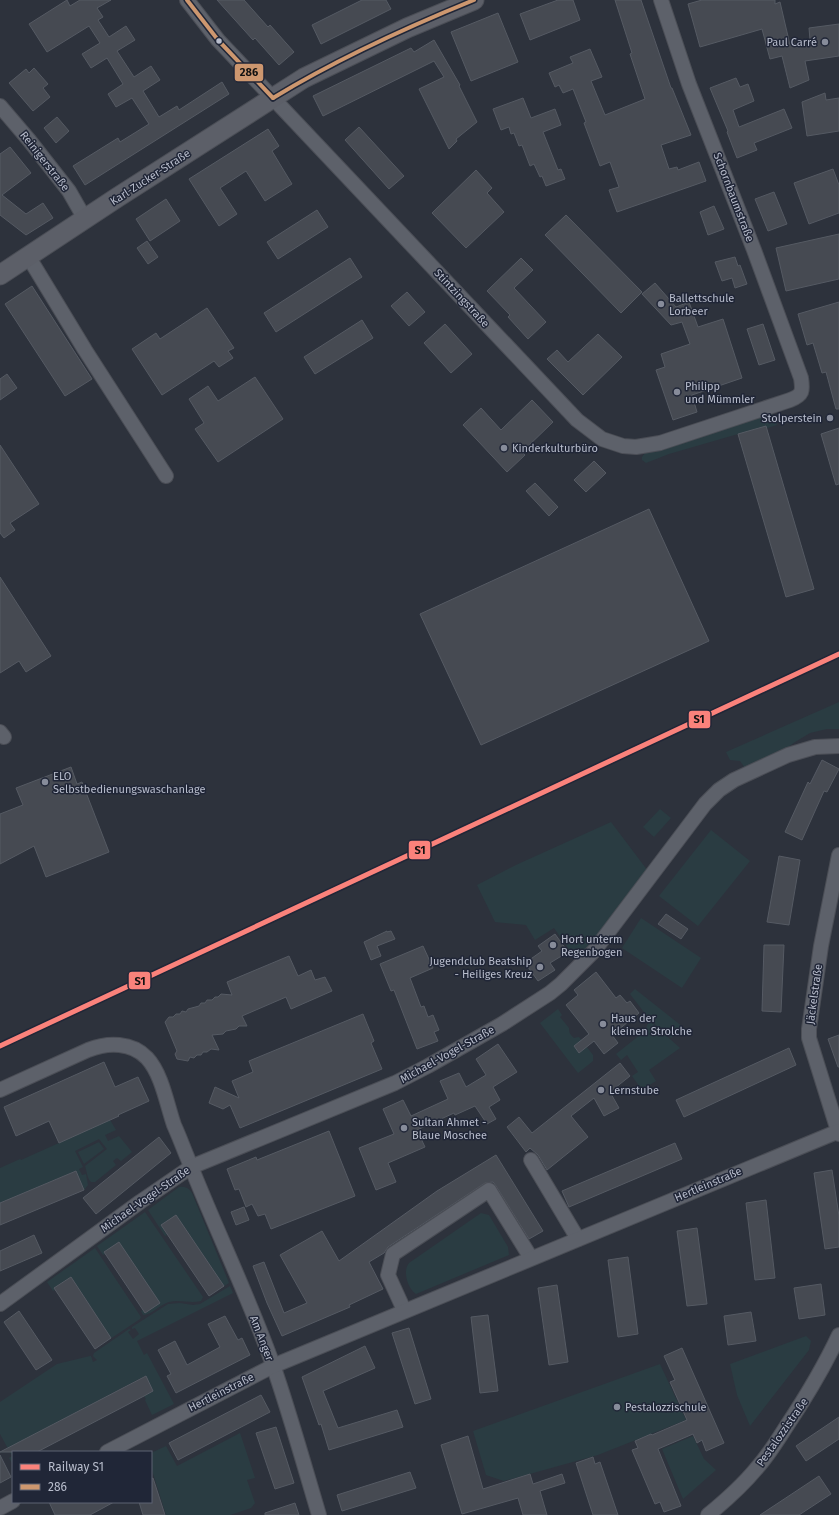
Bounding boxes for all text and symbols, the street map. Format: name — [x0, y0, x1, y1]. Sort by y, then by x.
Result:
unlabelled marker — [214, 36, 224, 46]
place label: Paul Carré — [766, 36, 817, 49]
marker: Paul Carré — [820, 37, 830, 47]
line badge: 286 — [234, 63, 264, 82]
text: 286 — [240, 66, 258, 79]
street label: Reinigerstraße — [17, 129, 72, 194]
street label: Karl-Zucker-Straße — [108, 147, 193, 208]
street label: Schornbaumstraße — [711, 151, 757, 244]
street label: Stintzingstraße — [431, 266, 492, 330]
place label: Ballettschule Lorbeer — [669, 292, 734, 318]
marker: Ballettschule Lorbeer — [656, 299, 666, 309]
place label: Philipp und Mümmler — [685, 380, 755, 406]
marker: Philipp und Mümmler — [672, 387, 682, 397]
place label: Stolperstein — [761, 412, 822, 425]
marker: Stolperstein — [825, 413, 835, 423]
place label: Kinderkulturbüro — [512, 442, 598, 455]
marker: Kinderkulturbüro — [499, 443, 509, 453]
line badge: S1 — [688, 710, 711, 729]
text: S1 — [694, 713, 705, 726]
place label: ELO Selbstbedienungswaschanlage — [53, 770, 206, 796]
marker: ELO Selbstbedienungswaschanlage — [40, 777, 50, 787]
line badge: S1 — [408, 840, 431, 860]
text: S1 — [415, 844, 426, 857]
place label: Hort unterm Regenbogen — [561, 933, 622, 959]
marker: Hort unterm Regenbogen — [548, 940, 558, 950]
place label: Jugendclub Beatship - Heiliges Kreuz — [430, 955, 532, 981]
marker: Jugendclub Beatship - Heiliges Kreuz — [535, 962, 545, 972]
street label: Jäckelstraße — [804, 963, 825, 1025]
line badge: S1 — [128, 971, 151, 990]
text: S1 — [135, 975, 146, 988]
place label: Haus der kleinen Strolche — [611, 1012, 692, 1038]
marker: Haus der kleinen Strolche — [598, 1019, 608, 1029]
street label: Michael-Vogel-Straße — [398, 1023, 497, 1086]
place label: Lernstube — [609, 1084, 659, 1097]
marker: Lernstube — [596, 1085, 606, 1095]
place label: Sultan Ahmet - Blaue Moschee — [412, 1116, 487, 1142]
marker: Sultan Ahmet - Blaue Moschee — [399, 1123, 409, 1133]
street label: Michael-Vogel-Straße — [98, 1164, 192, 1235]
street label: Hertleinstraße — [673, 1164, 744, 1204]
street label: Am Anger — [247, 1314, 276, 1363]
street label: Hertleinstraße — [186, 1370, 256, 1415]
street label: Pestalozzistraße — [754, 1396, 811, 1469]
place label: Pestalozzischule — [625, 1401, 707, 1414]
marker: Pestalozzischule — [612, 1402, 622, 1412]
legend — [12, 1451, 152, 1503]
text: Railway S1 — [48, 1460, 104, 1474]
text: 286 — [48, 1480, 67, 1494]

